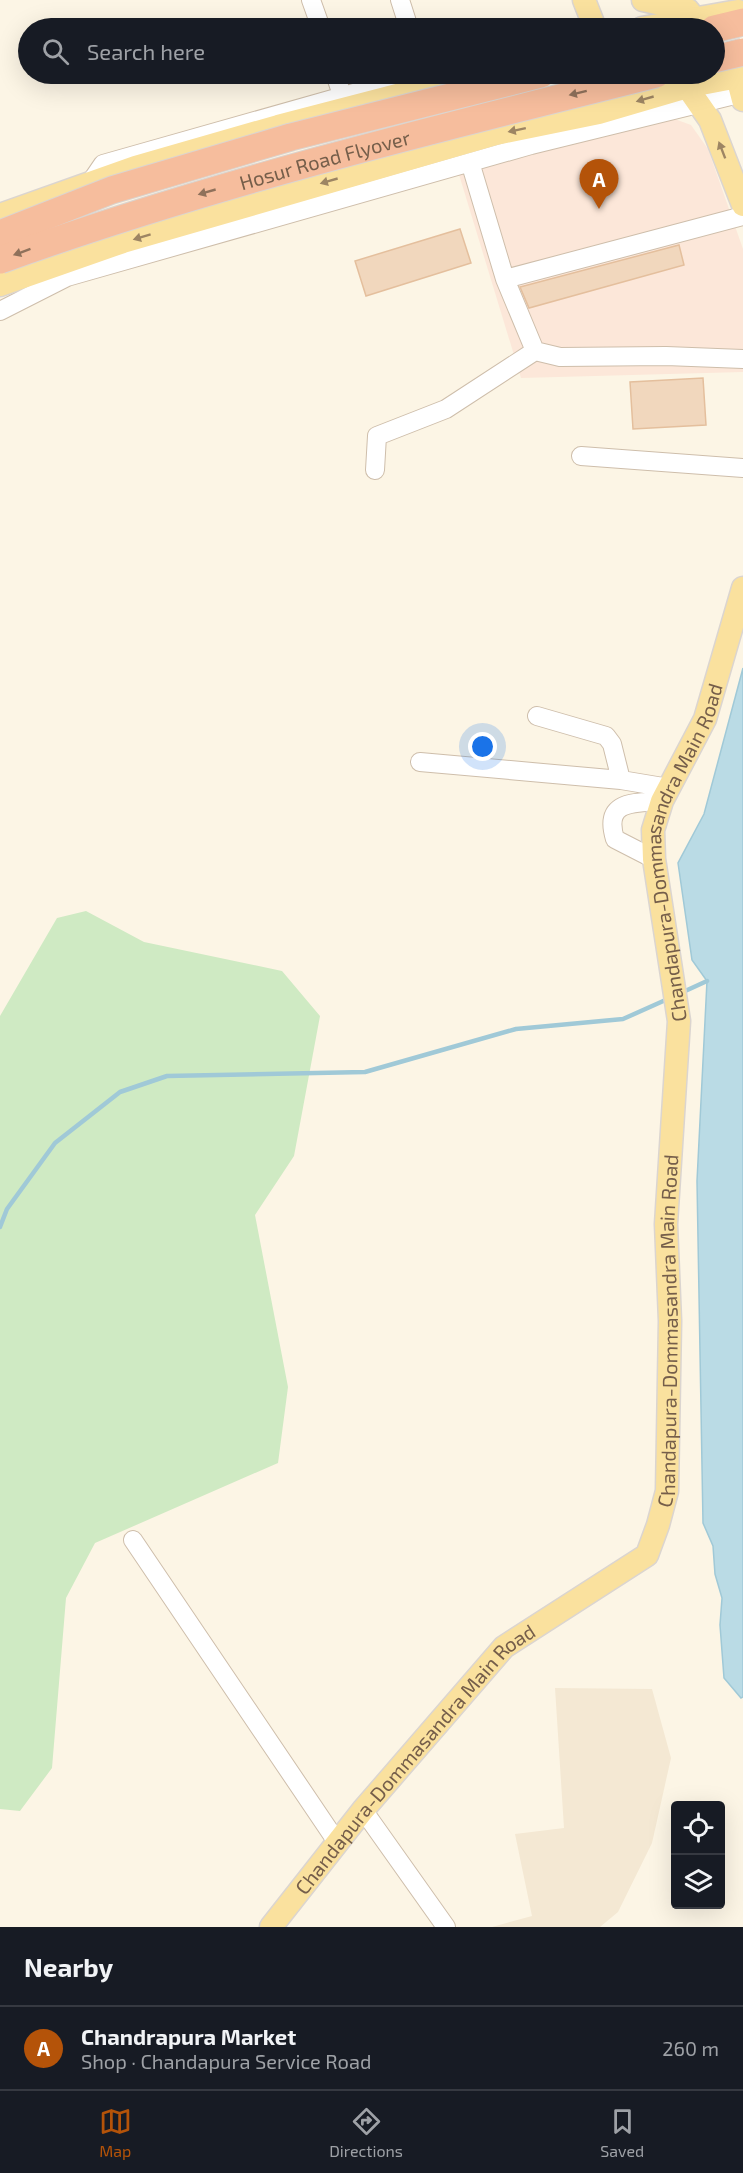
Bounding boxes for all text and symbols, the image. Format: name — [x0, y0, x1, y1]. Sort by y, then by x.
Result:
search box — [18, 18, 725, 84]
icon: search — [39, 35, 72, 68]
text: Search here — [87, 38, 205, 64]
one-way arrow — [569, 89, 587, 98]
one-way arrow — [636, 95, 654, 104]
street label: Hosur Road Flyover — [236, 125, 413, 194]
one-way arrow — [508, 125, 526, 135]
one-way arrow — [717, 141, 726, 159]
pin: A — [580, 160, 618, 209]
one-way arrow — [320, 177, 338, 186]
one-way arrow — [198, 188, 216, 197]
one-way arrow — [133, 233, 151, 242]
one-way arrow — [13, 248, 31, 258]
street label: Chandapura-Dommasandra Main Road — [640, 680, 727, 1023]
your location — [468, 732, 497, 761]
street label: Chandapura-Dommasandra Main Road — [651, 1153, 682, 1510]
street label: Chandapura-Dommasandra Main Road — [290, 1618, 539, 1899]
map controls — [671, 1801, 725, 1909]
button: locate — [671, 1801, 725, 1855]
button: layers — [671, 1855, 725, 1909]
text: Nearby — [24, 1951, 113, 1982]
text: Chandrapura Market — [81, 2023, 296, 2049]
text: A — [37, 2036, 50, 2060]
text: 260 m — [662, 2036, 719, 2060]
text: Shop · Chandapura Service Road — [81, 2049, 371, 2073]
tab: Map — [99, 2105, 132, 2160]
tab: Directions — [329, 2105, 403, 2160]
tab: Saved — [600, 2105, 644, 2160]

